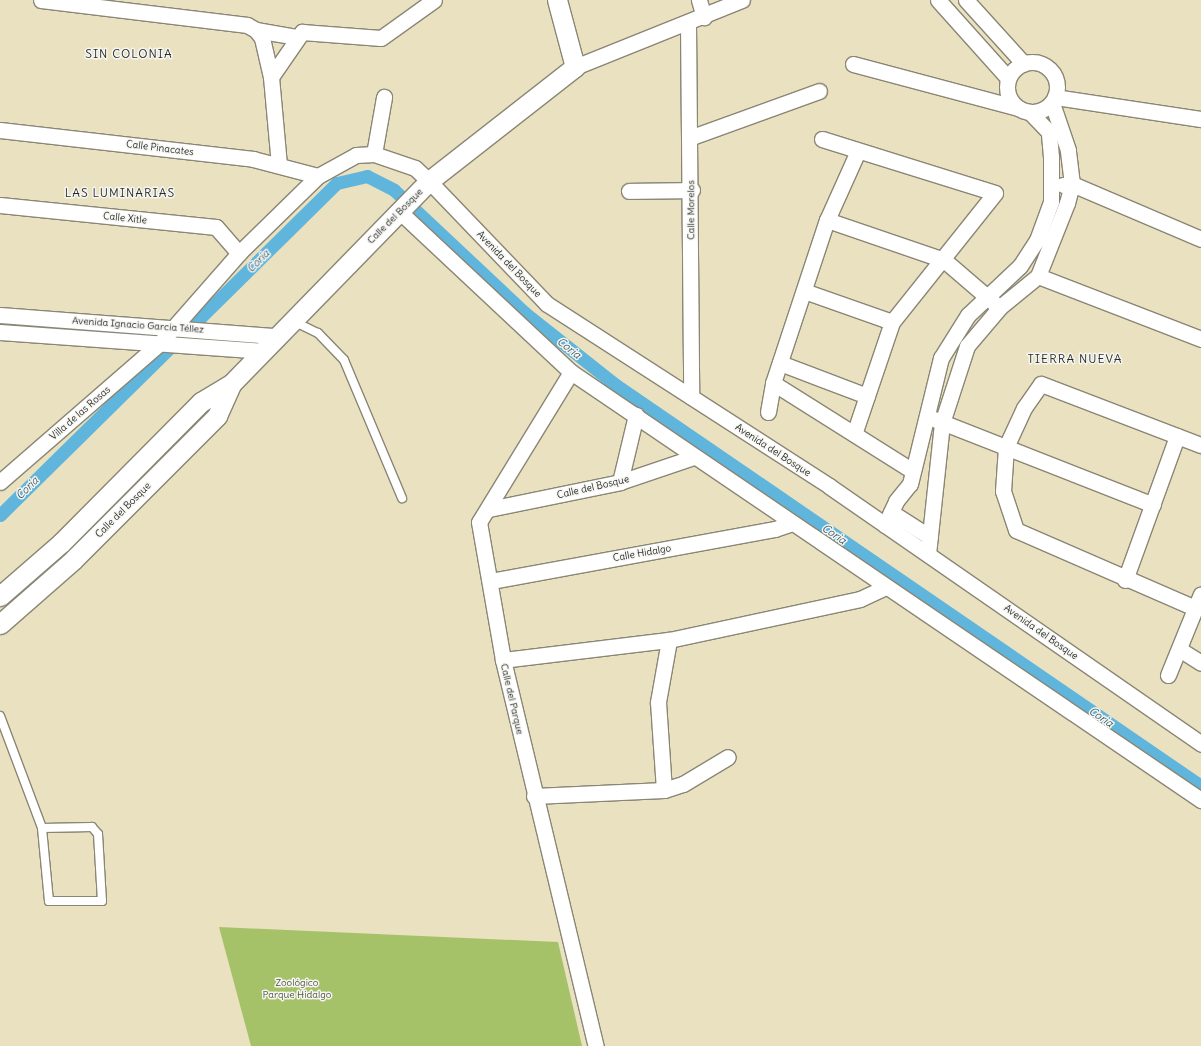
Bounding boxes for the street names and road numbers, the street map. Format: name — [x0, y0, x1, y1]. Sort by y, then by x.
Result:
street label: Calle Pinacates — [125, 138, 195, 158]
street label: Calle Morelos — [685, 180, 697, 240]
street label: Calle del Bosque — [365, 186, 425, 246]
street label: Calle Xitle — [103, 210, 147, 226]
street label: Avenida del Bosque — [474, 228, 544, 300]
street label: Avenida Ignacio García Téllez — [72, 314, 204, 336]
street label: Villa de las Rosas — [47, 383, 113, 443]
street label: Avenida del Bosque — [733, 421, 813, 479]
street label: Calle del Bosque — [556, 473, 630, 501]
street label: Calle del Bosque — [93, 480, 153, 540]
street label: Calle Hidalgo — [612, 542, 672, 564]
street label: Avenida del Bosque — [1002, 602, 1080, 662]
street label: Calle del Parque — [498, 662, 526, 736]

